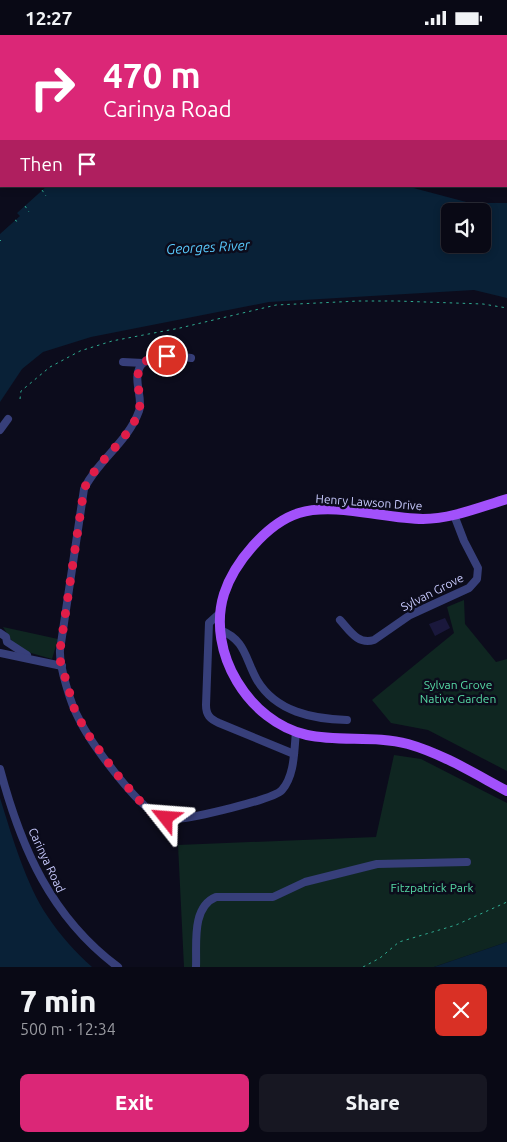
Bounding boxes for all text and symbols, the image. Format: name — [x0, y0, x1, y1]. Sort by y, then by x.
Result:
text: 12:27 — [25, 7, 73, 29]
icon: right — [20, 55, 85, 120]
text: 470 m — [103, 55, 201, 95]
text: Carinya Road — [103, 96, 232, 121]
icon: arrive — [73, 150, 101, 178]
text: Then — [20, 153, 63, 175]
map controls — [441, 203, 491, 253]
button: sound — [441, 203, 491, 253]
water label: Georges River — [166, 237, 251, 257]
pin — [146, 335, 188, 377]
icon: arrive — [153, 342, 181, 370]
street label: Henry Lawson Drive — [315, 492, 423, 512]
street label: Sylvan Grove — [398, 571, 466, 613]
park label: Sylvan Grove Native Garden — [420, 678, 496, 705]
position arrow — [139, 791, 191, 843]
street label: Carinya Road — [26, 825, 68, 895]
park label: Fitzpatrick Park — [390, 881, 474, 894]
text: 7 min — [20, 984, 96, 1018]
button: close — [435, 984, 487, 1036]
text: 500 m · 12:34 — [20, 1020, 116, 1038]
button: Exit — [20, 1074, 249, 1132]
button: Share — [259, 1074, 487, 1132]

